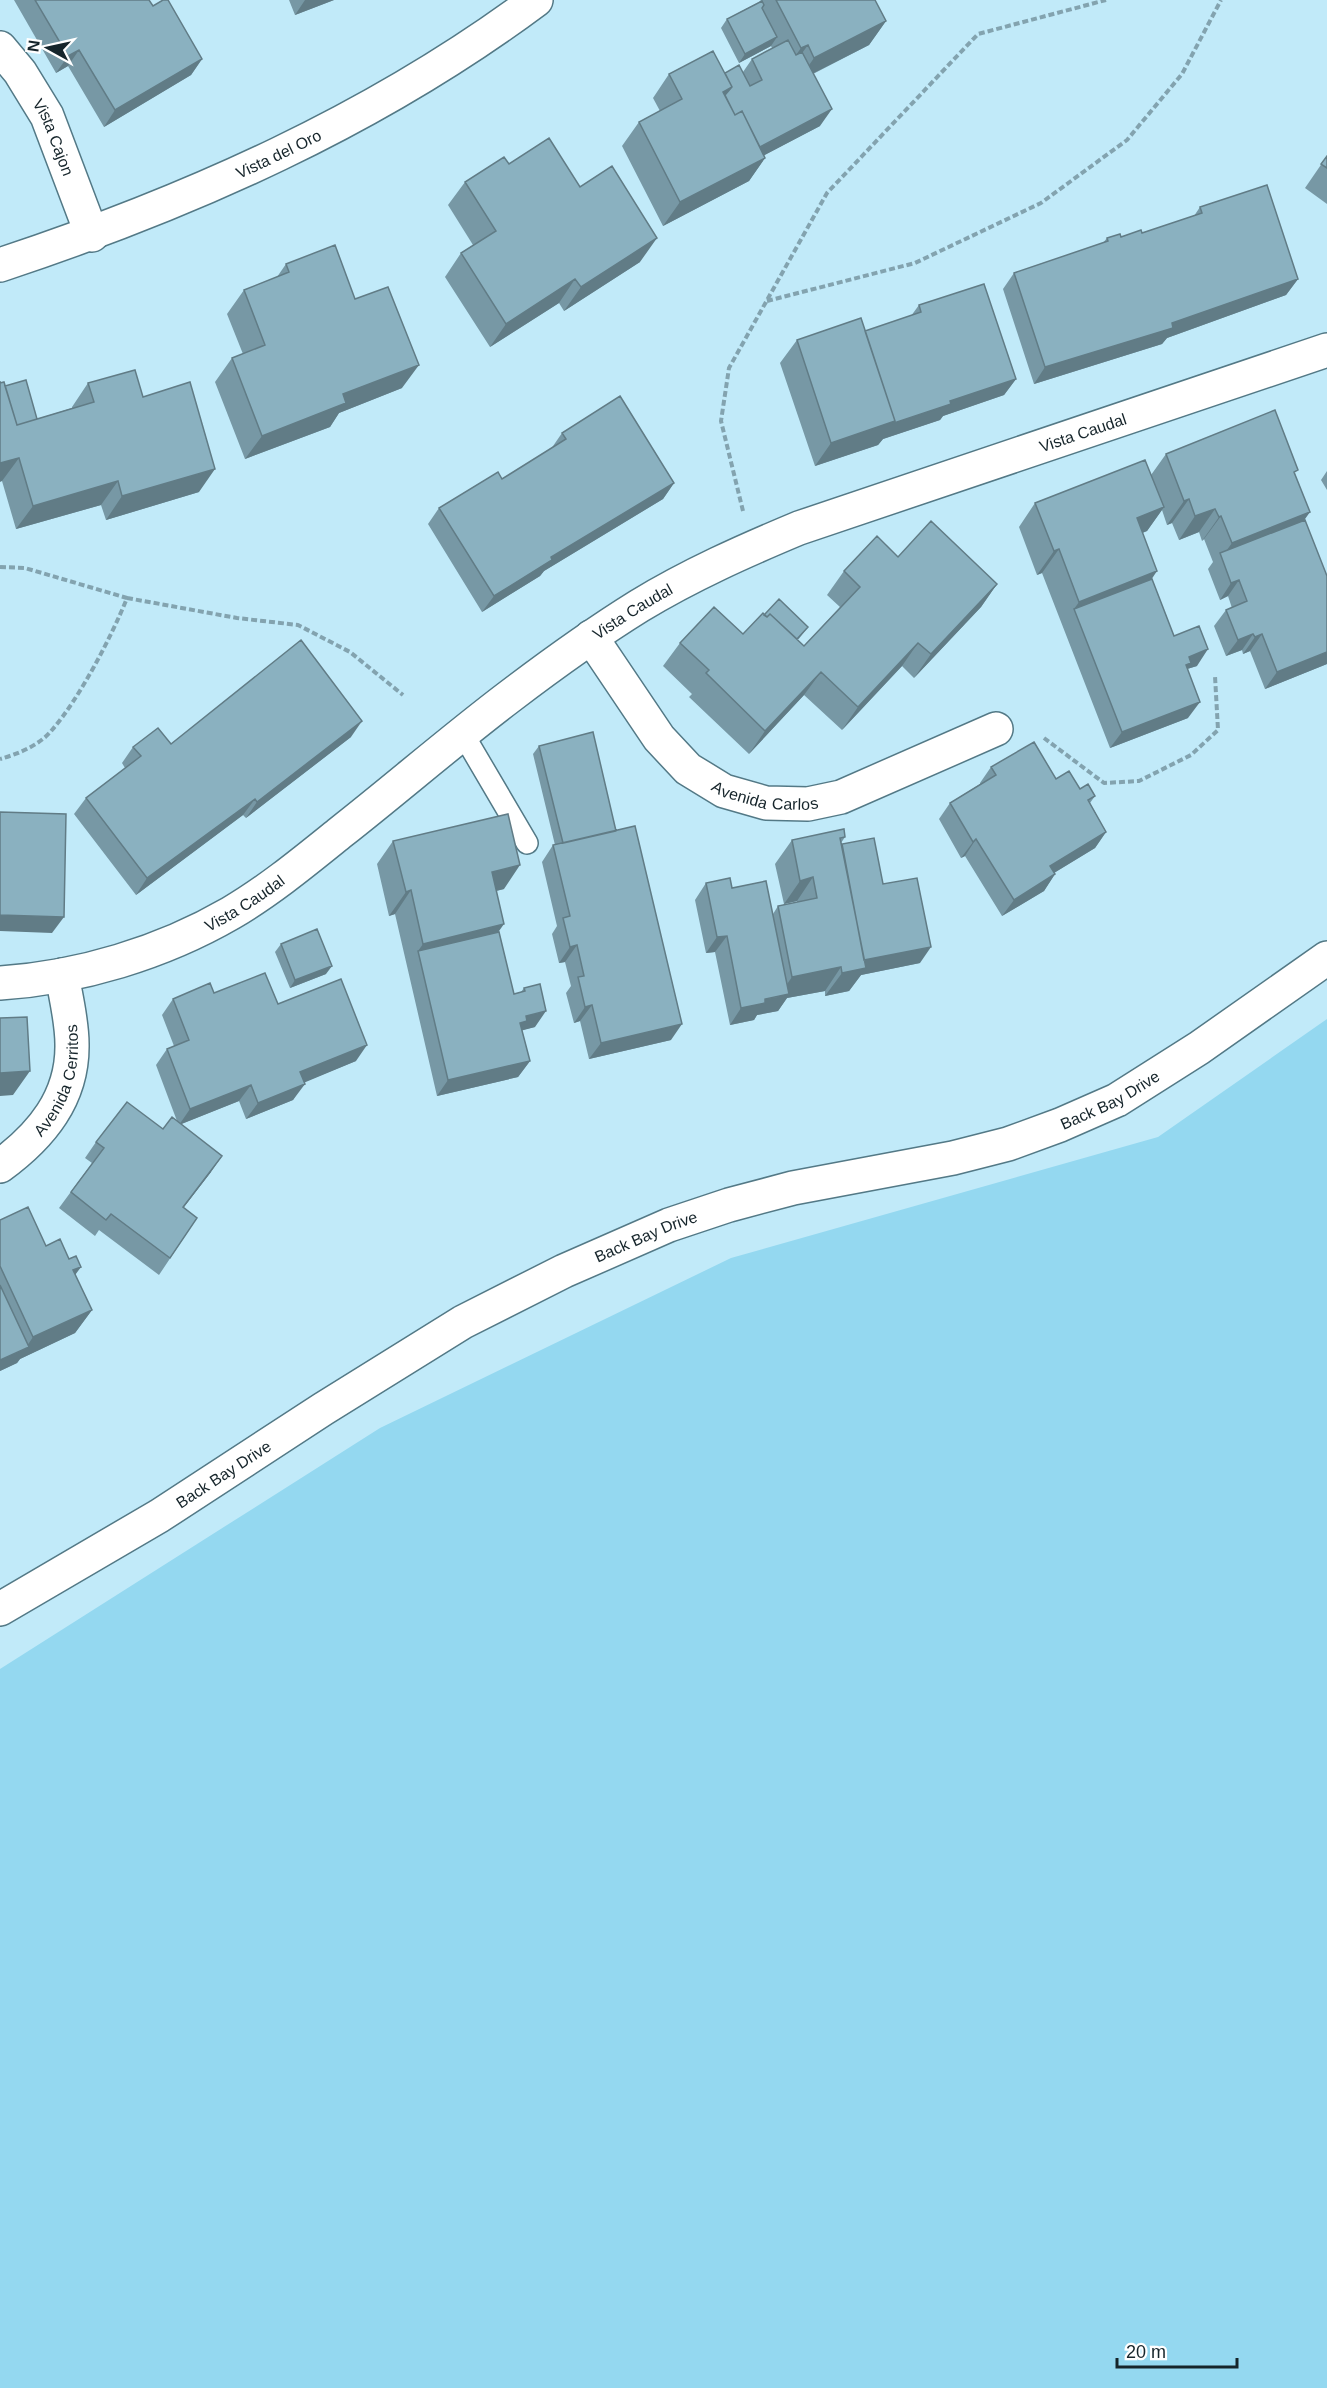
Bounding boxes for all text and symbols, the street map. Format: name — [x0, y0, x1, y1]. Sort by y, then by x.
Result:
north arrow — [18, 18, 78, 78]
text: N — [24, 39, 43, 53]
street label: Vista Cajon — [30, 96, 77, 178]
street label: Vista del Oro — [233, 126, 324, 182]
street label: Vista Caudal — [1037, 410, 1129, 455]
street label: Vista Caudal — [590, 581, 675, 643]
street label: Avenida Carlos — [709, 778, 820, 813]
street label: Vista Caudal — [202, 872, 288, 935]
street label: Avenida Cerritos — [31, 1024, 81, 1139]
street label: Back Bay Drive — [1058, 1067, 1163, 1133]
street label: Back Bay Drive — [592, 1208, 700, 1265]
street label: Back Bay Drive — [173, 1437, 274, 1511]
scale bar — [1117, 2331, 1237, 2369]
text: 20 m — [1126, 2342, 1166, 2362]

